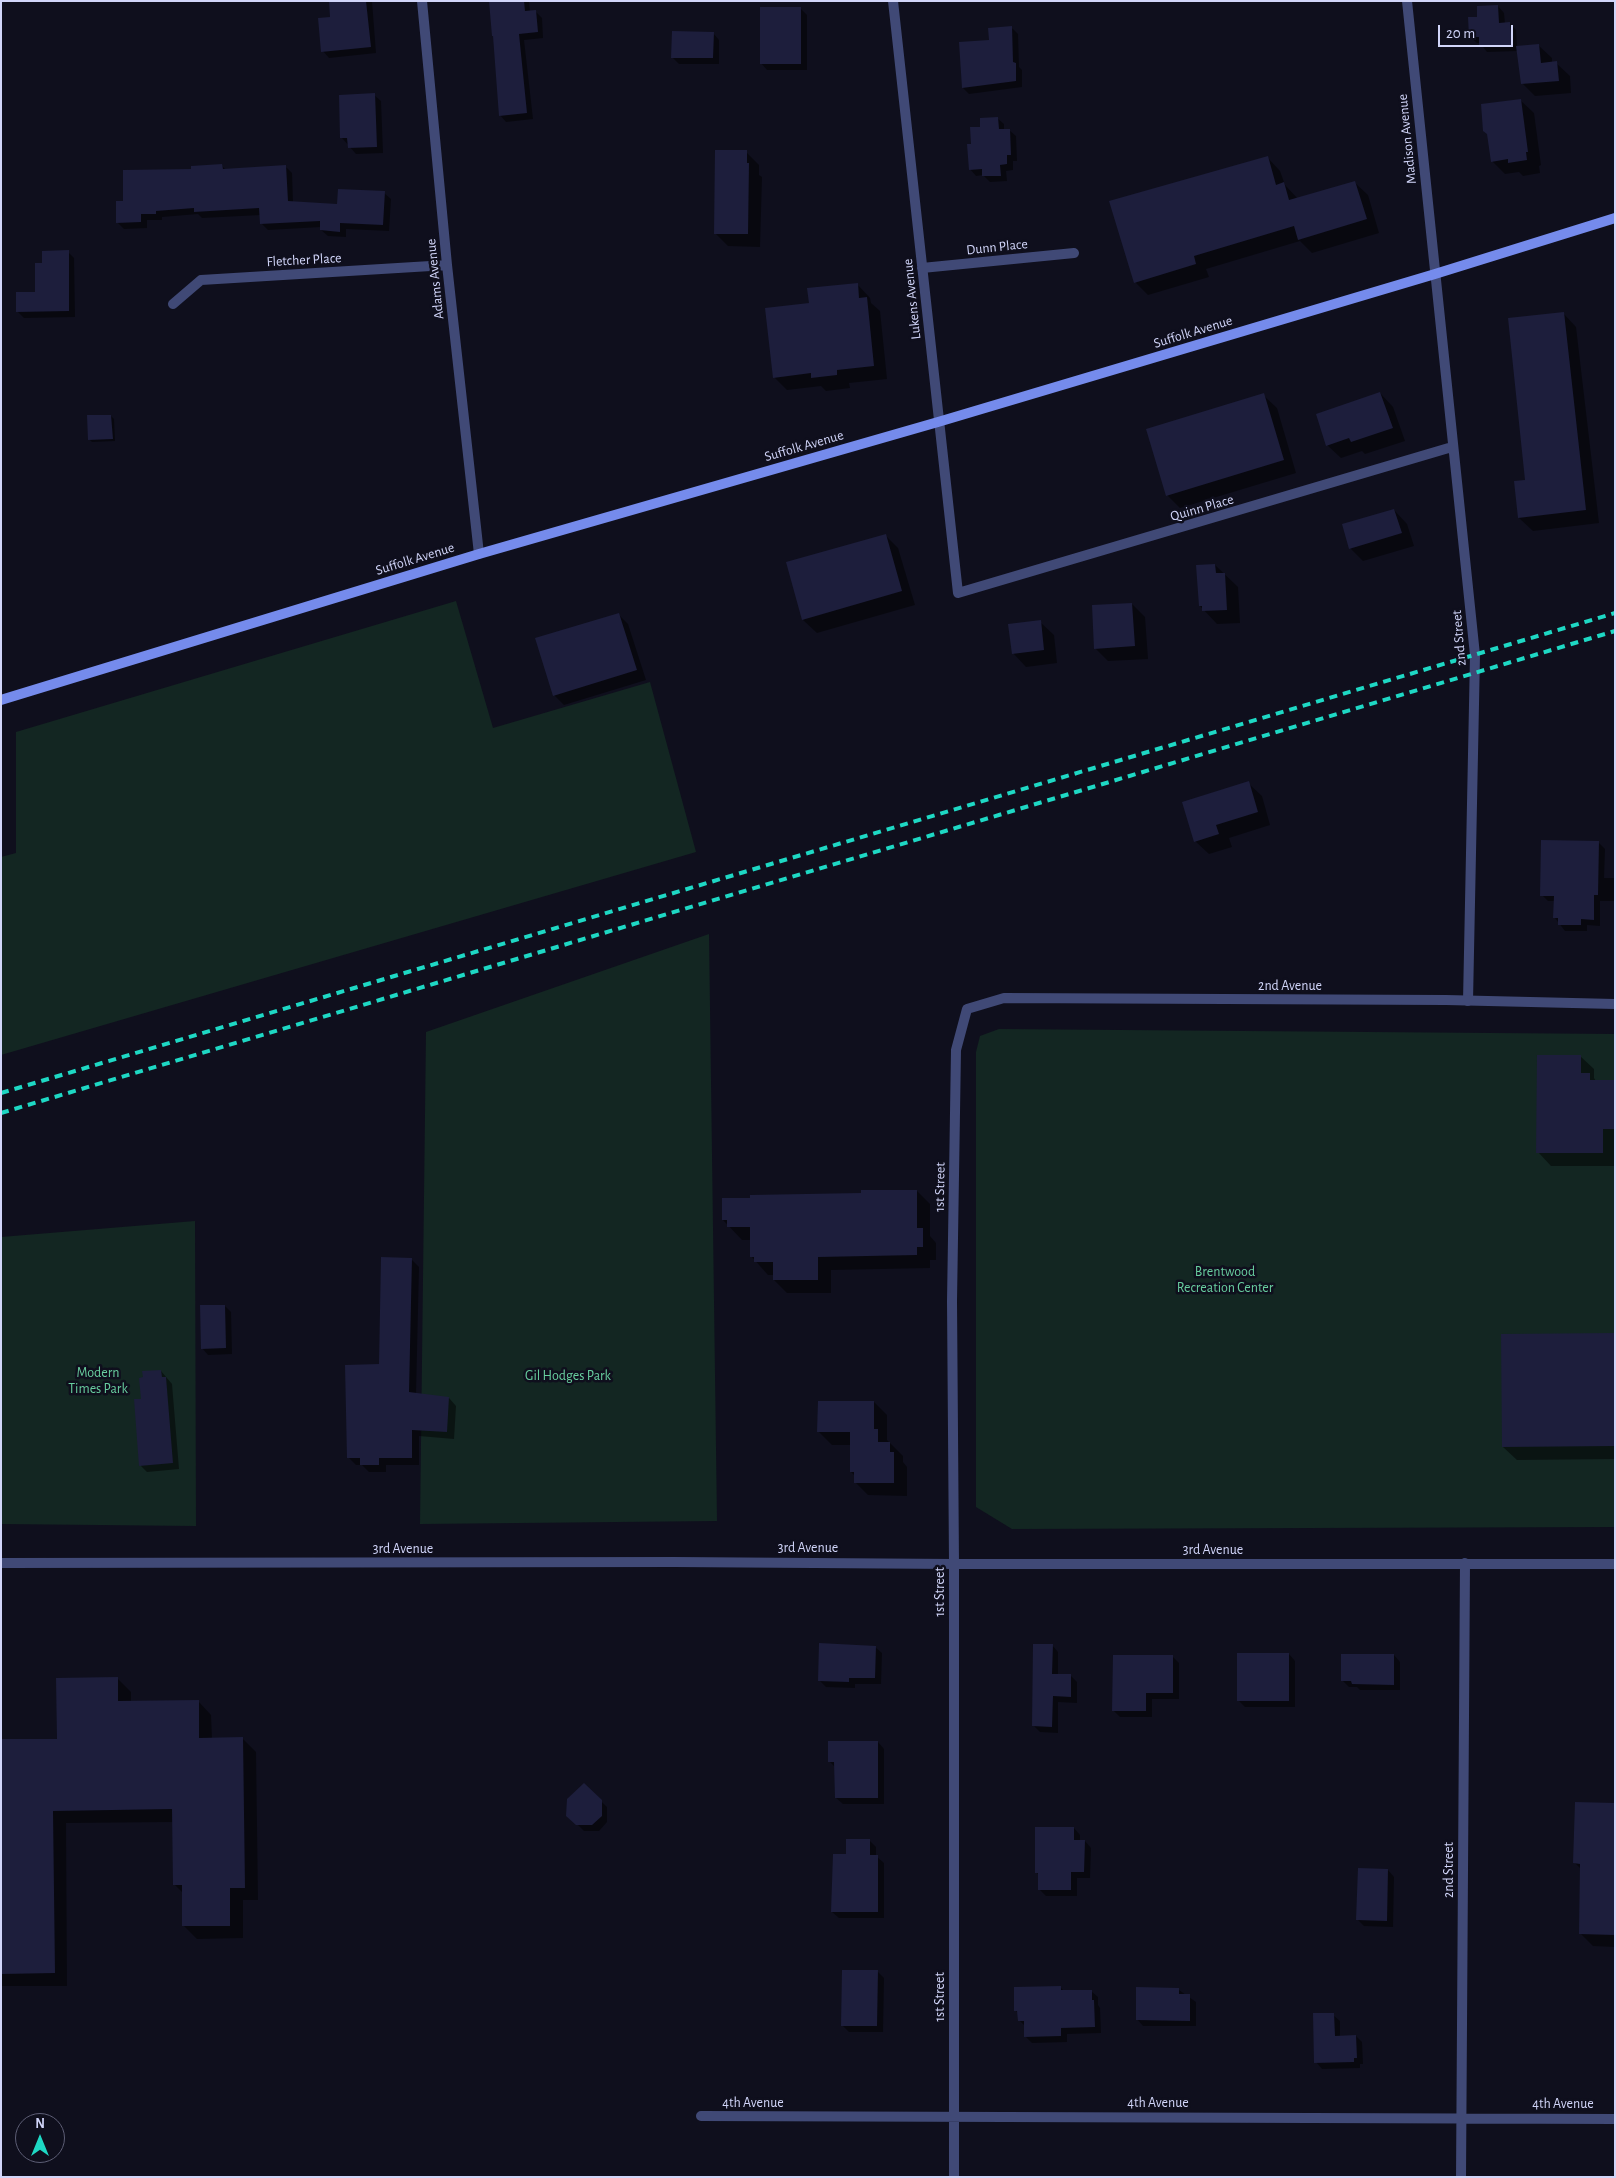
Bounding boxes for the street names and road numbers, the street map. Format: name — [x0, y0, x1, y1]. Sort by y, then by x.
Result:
street label: Madison Avenue — [1394, 93, 1420, 185]
street label: Dunn Place — [965, 235, 1029, 259]
street label: Adams Avenue — [422, 238, 448, 320]
street label: Fletcher Place — [266, 250, 342, 270]
street label: Lukens Avenue — [899, 258, 925, 340]
street label: Suffolk Avenue — [1151, 312, 1235, 352]
street label: Suffolk Avenue — [762, 427, 846, 465]
street label: Quinn Place — [1168, 491, 1236, 525]
street label: Suffolk Avenue — [373, 539, 457, 579]
street label: 2nd Street — [1448, 609, 1470, 667]
street label: 2nd Avenue — [1258, 978, 1322, 994]
street label: 1st Street — [931, 1162, 949, 1212]
street label: 3rd Avenue — [778, 1540, 838, 1556]
street label: 3rd Avenue — [373, 1541, 433, 1557]
street label: 3rd Avenue — [1183, 1542, 1243, 1558]
street label: 1st Street — [932, 1567, 948, 1617]
street label: 2nd Street — [1441, 1842, 1457, 1898]
street label: 1st Street — [932, 1972, 948, 2022]
street label: 4th Avenue — [722, 2095, 784, 2111]
street label: 4th Avenue — [1127, 2095, 1189, 2111]
street label: 4th Avenue — [1532, 2096, 1594, 2112]

